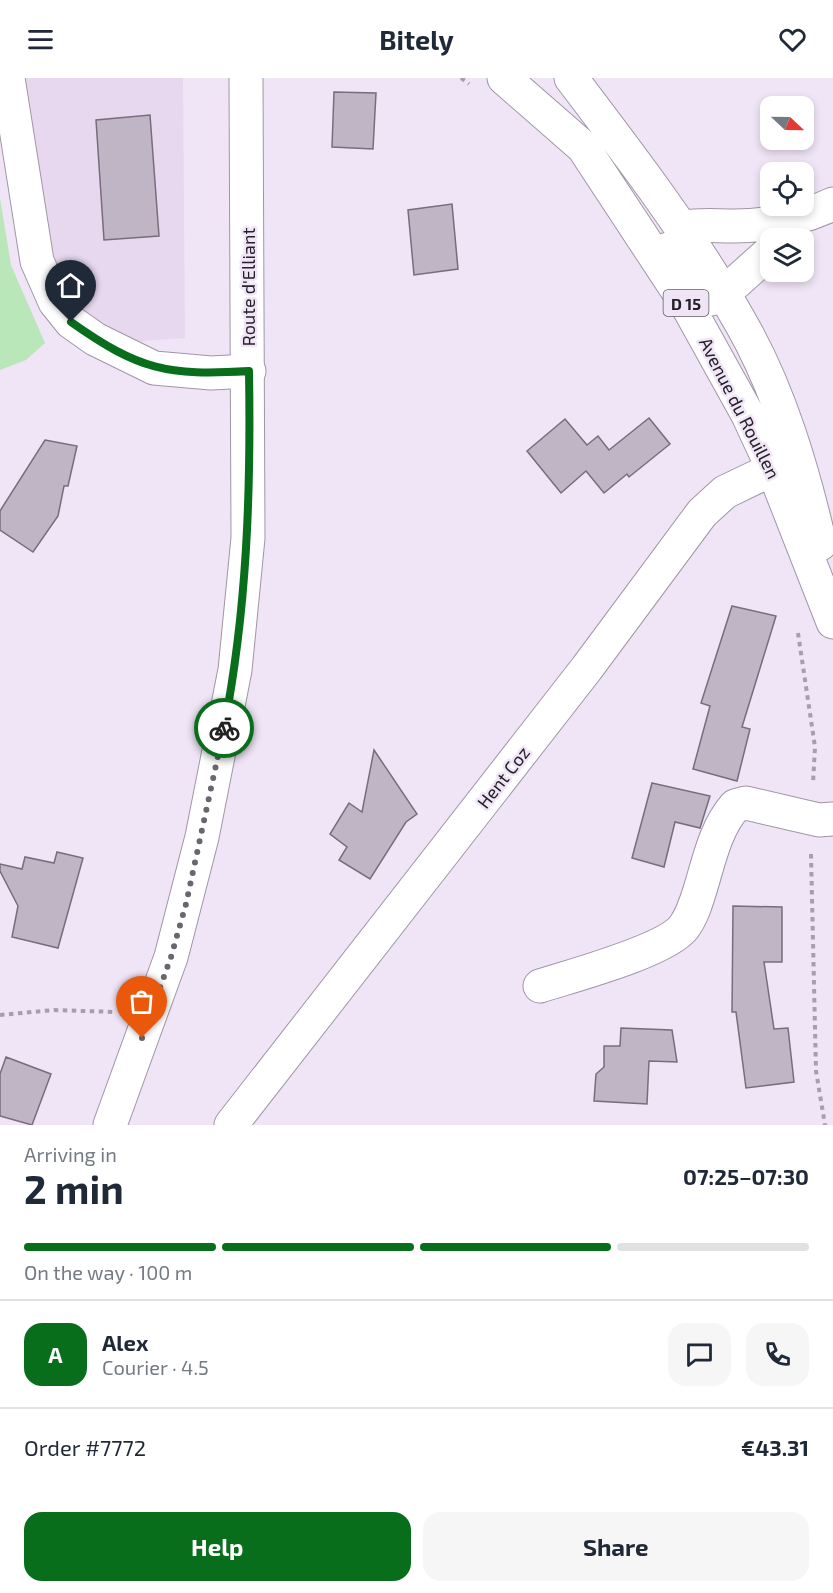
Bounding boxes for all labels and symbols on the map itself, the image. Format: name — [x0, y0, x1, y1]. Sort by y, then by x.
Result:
north arrow — [760, 96, 814, 150]
street label: Route d'Elliant — [237, 228, 259, 346]
pin — [45, 260, 96, 322]
road number: D 15 — [664, 290, 708, 316]
street label: Avenue du Rouillen — [695, 334, 785, 482]
courier — [194, 698, 254, 758]
street label: Hent Coz — [472, 742, 534, 812]
pin — [116, 976, 167, 1038]

